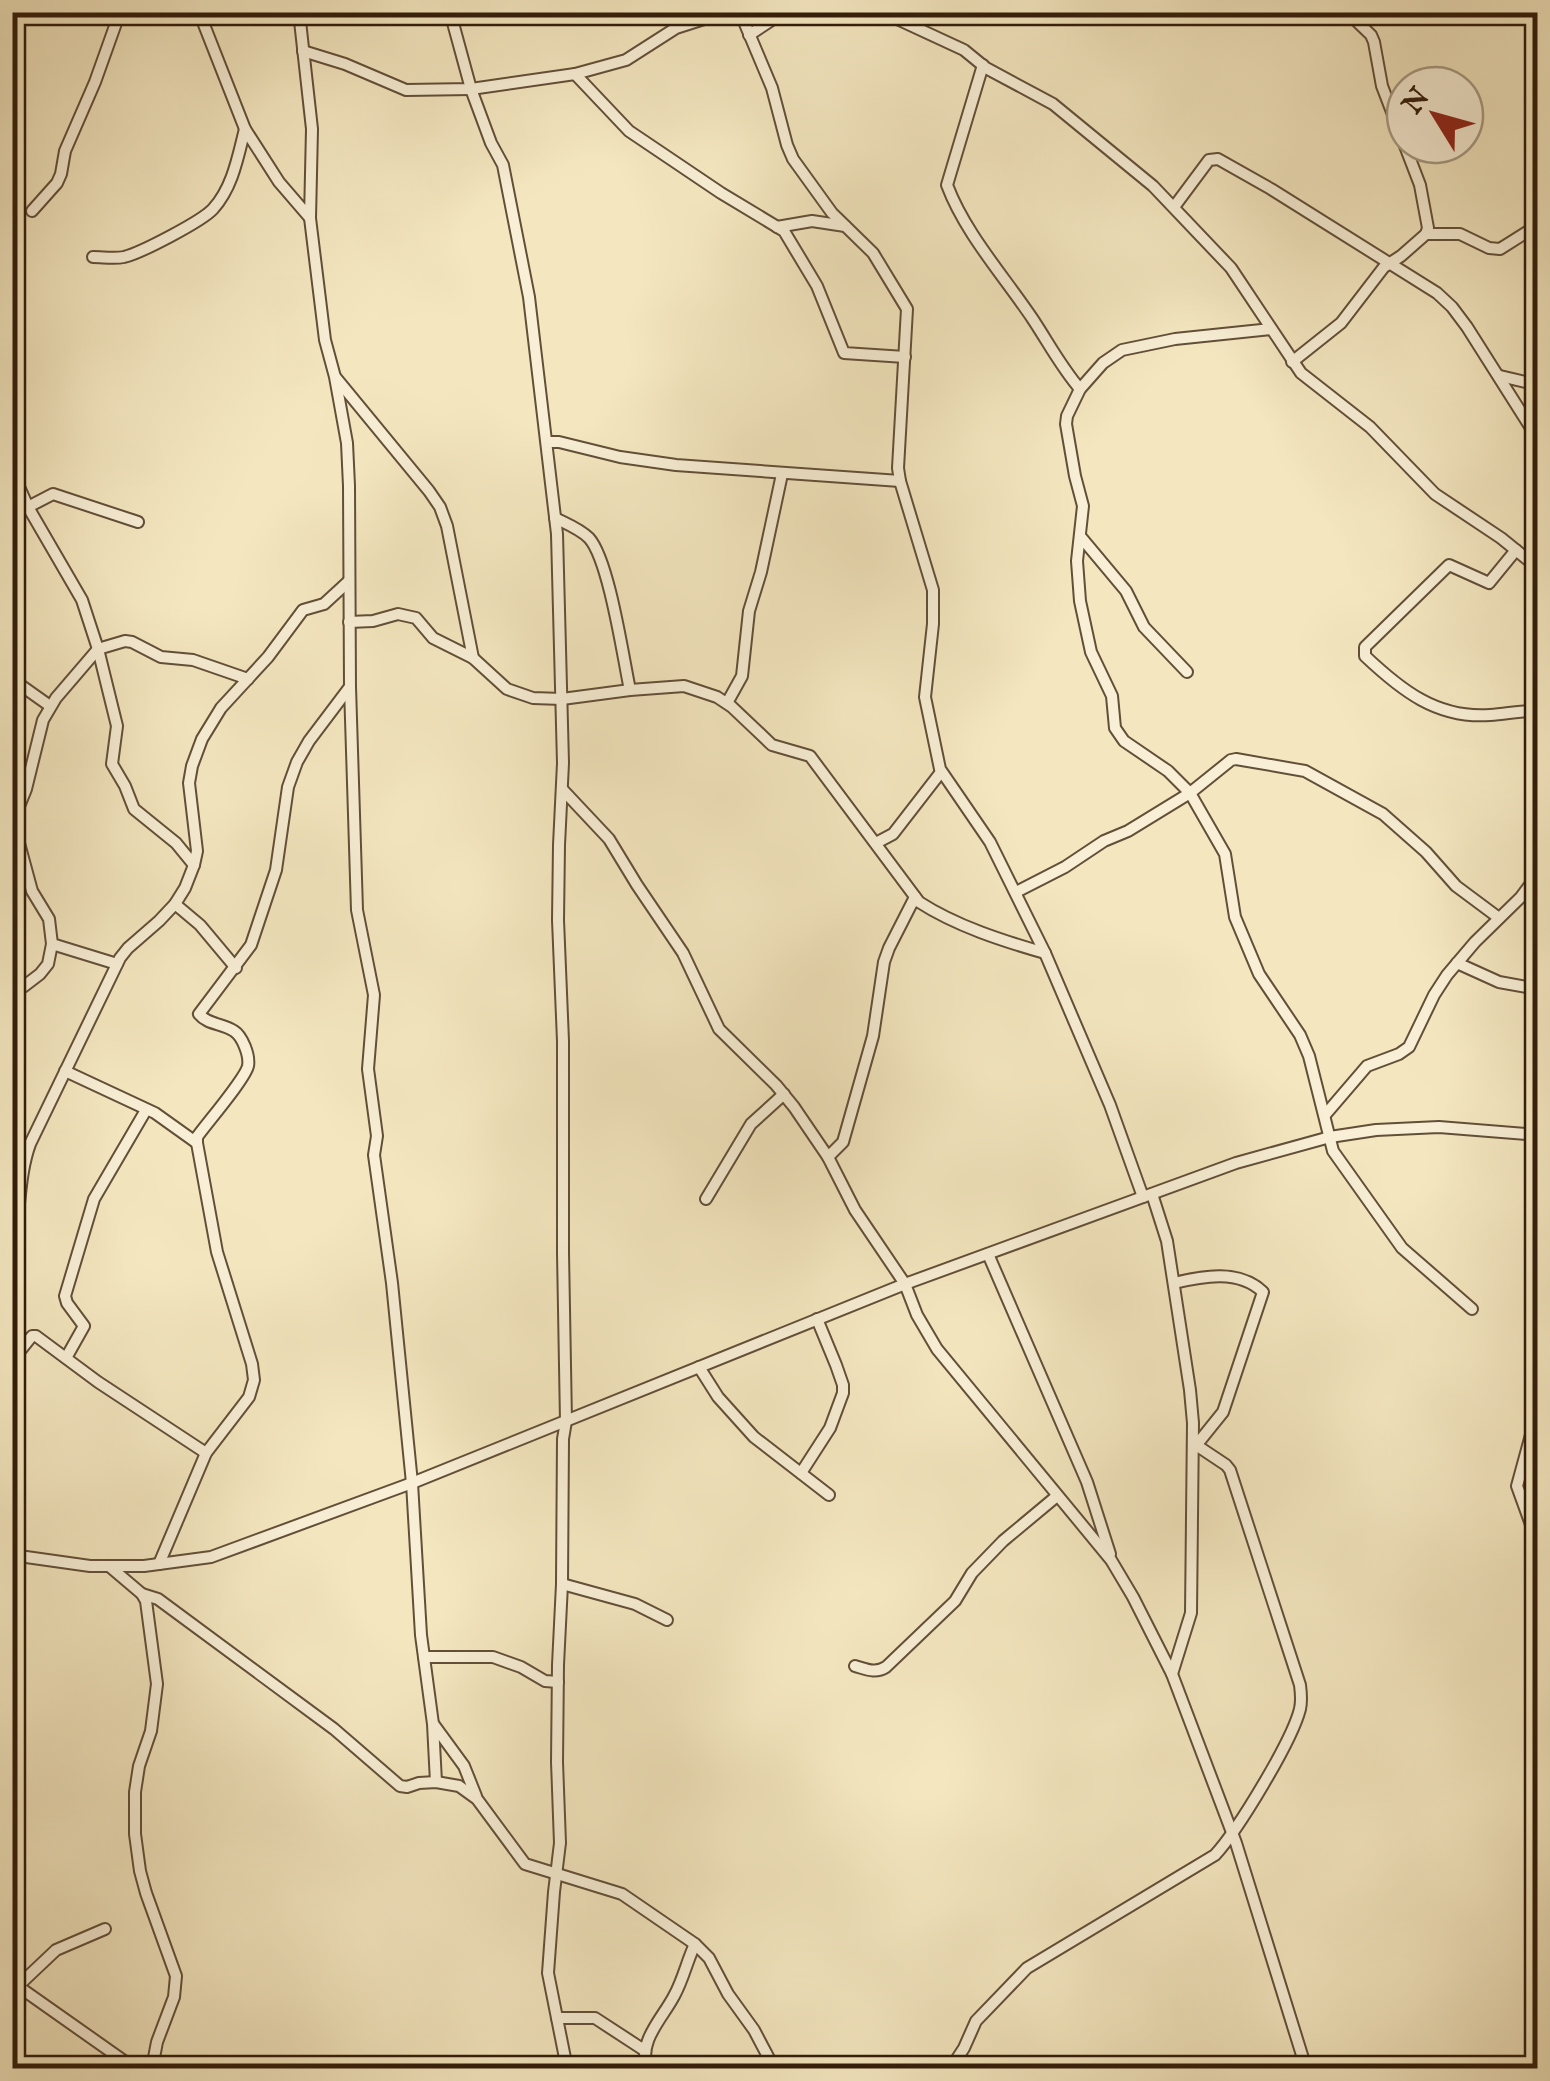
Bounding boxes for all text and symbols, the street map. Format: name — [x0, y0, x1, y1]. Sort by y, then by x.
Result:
north arrow — [1385, 65, 1485, 165]
text: N — [1395, 81, 1438, 122]

